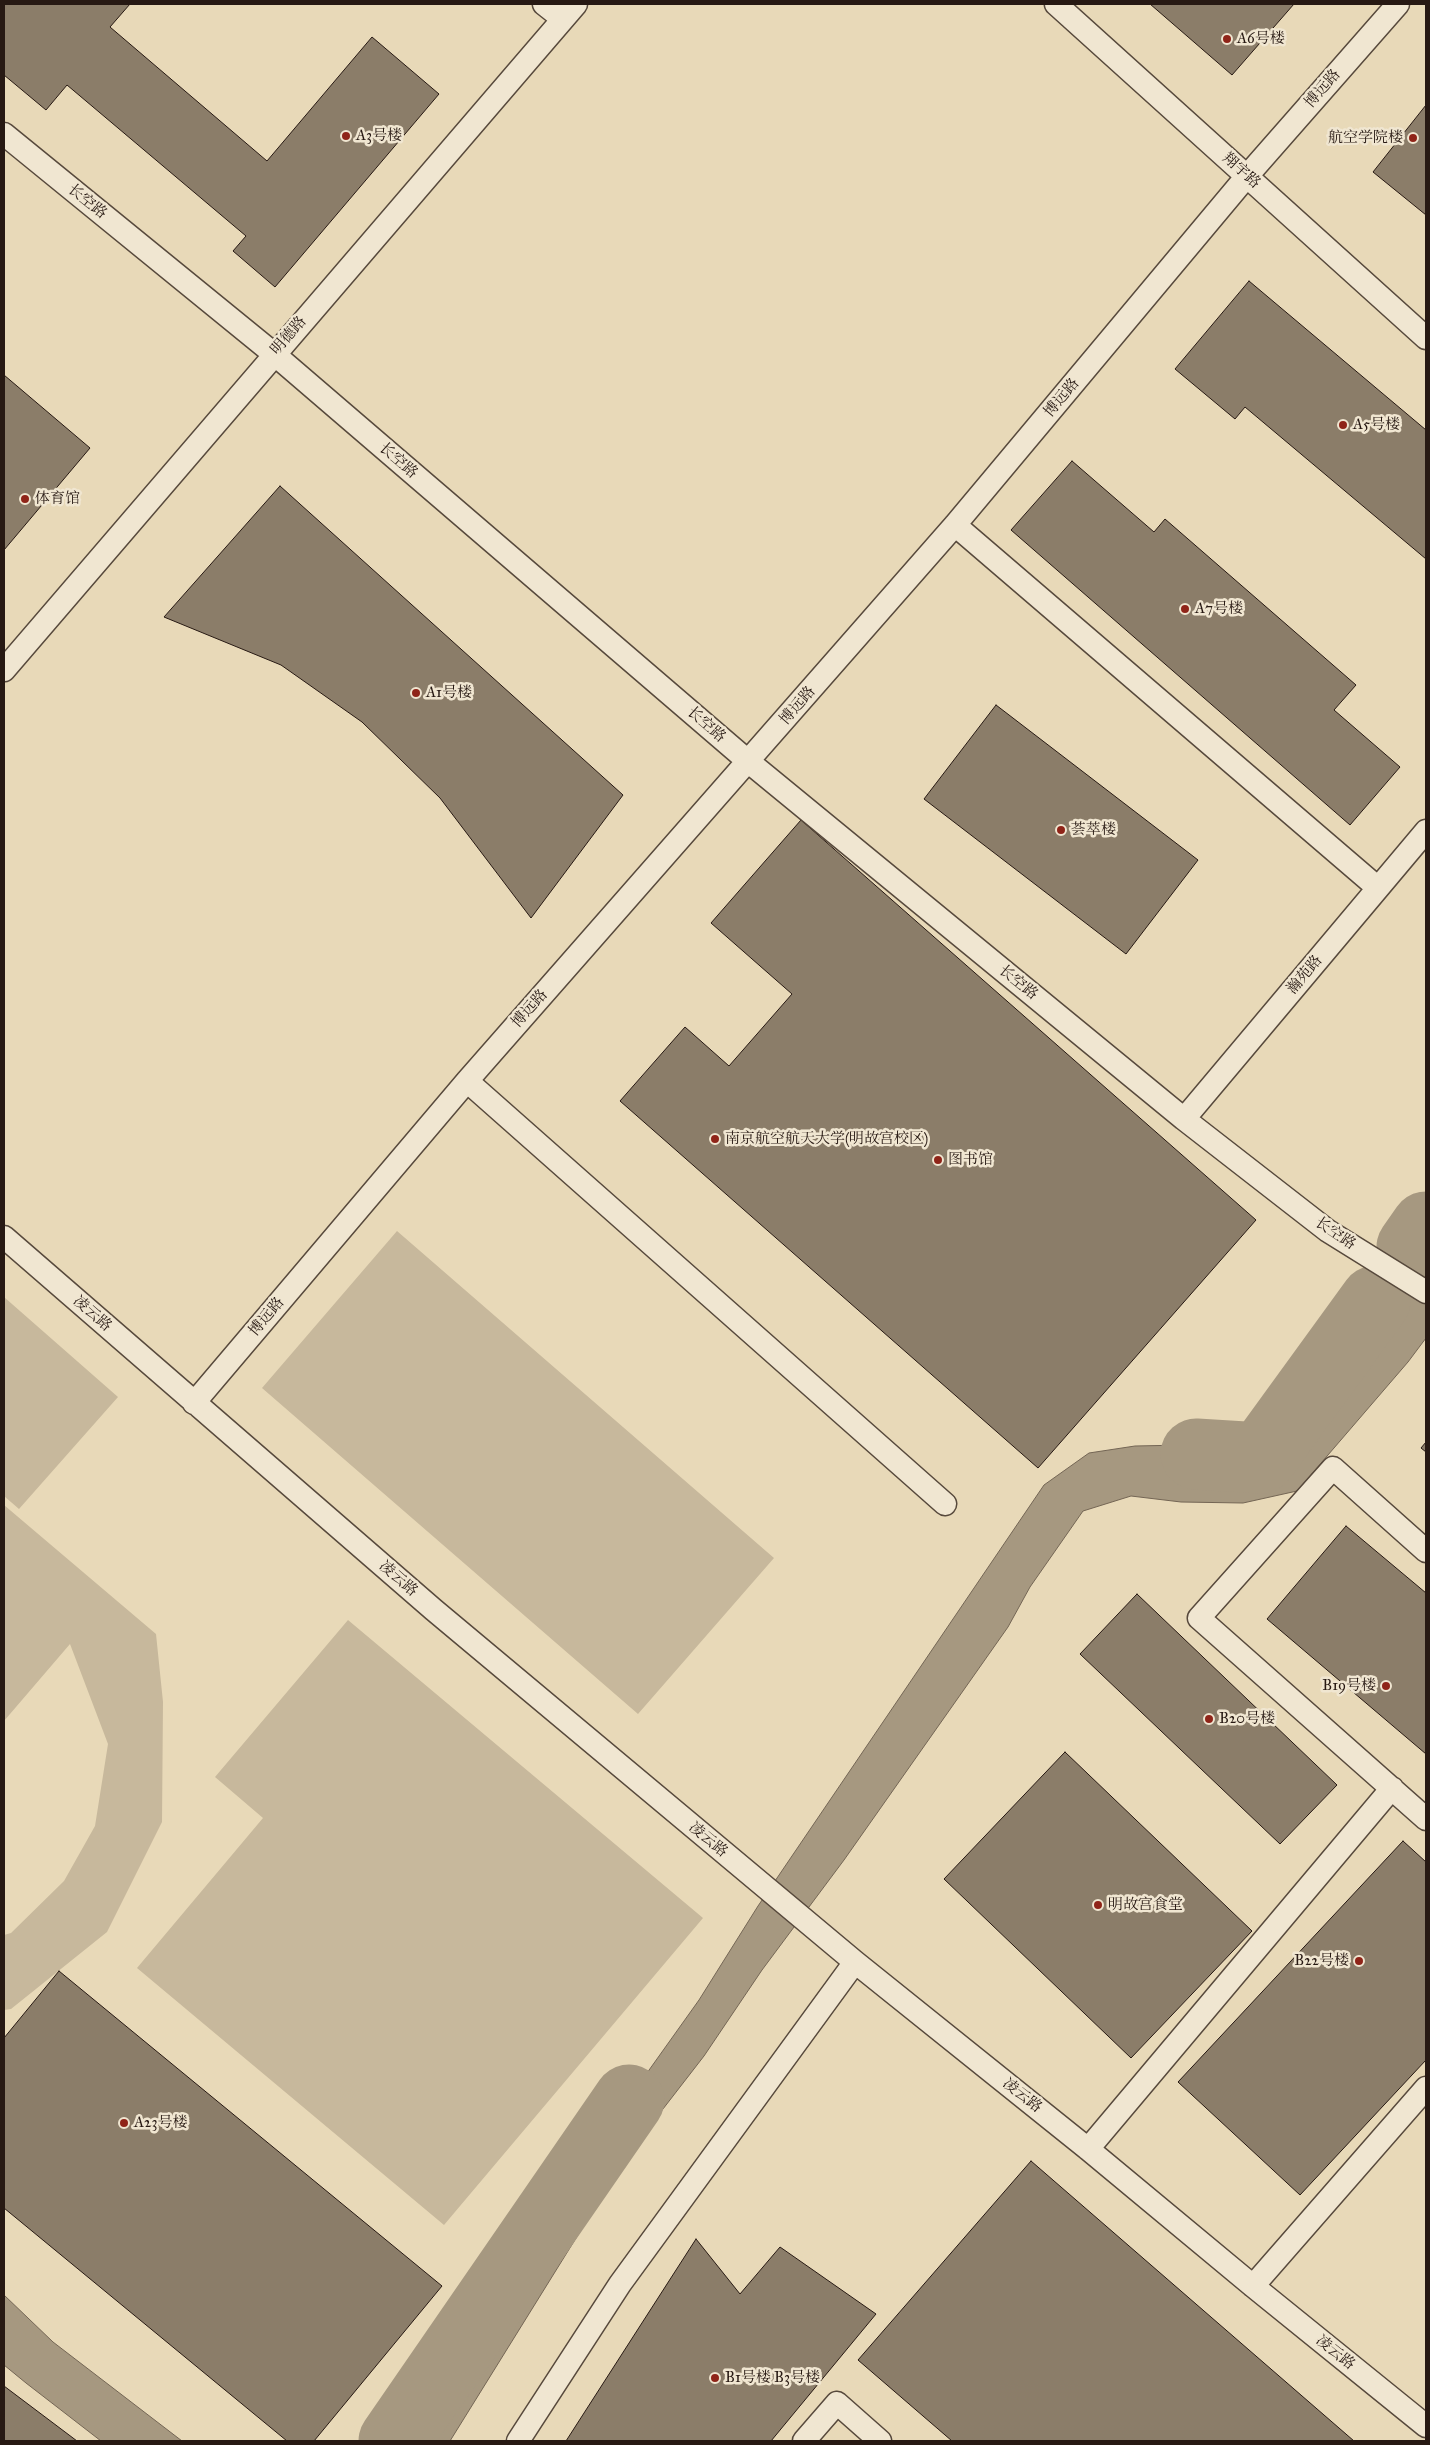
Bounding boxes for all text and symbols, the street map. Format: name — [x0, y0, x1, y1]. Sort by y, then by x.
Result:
place label: A6号楼 — [1237, 30, 1285, 48]
marker: A6号楼 — [1221, 33, 1233, 45]
street label: 博远路 — [1301, 66, 1345, 112]
place label: A3号楼 — [356, 127, 402, 145]
place label: 航空学院楼 — [1328, 129, 1403, 147]
marker: A3号楼 — [340, 130, 352, 142]
marker: 航空学院楼 — [1407, 132, 1419, 144]
street label: 翔宇路 — [1218, 149, 1264, 193]
street label: 长空路 — [64, 181, 110, 223]
street label: 明德路 — [267, 313, 311, 359]
street label: 博远路 — [1041, 375, 1083, 421]
place label: A5号楼 — [1353, 416, 1400, 434]
marker: A5号楼 — [1337, 419, 1349, 431]
street label: 长空路 — [375, 439, 421, 483]
place label: 体育馆 — [35, 490, 80, 508]
marker: 体育馆 — [19, 493, 31, 505]
place label: A7号楼 — [1195, 600, 1243, 618]
marker: A7号楼 — [1179, 603, 1191, 615]
street label: 博远路 — [776, 683, 820, 729]
place label: A1号楼 — [426, 684, 472, 702]
marker: A1号楼 — [410, 687, 422, 699]
street label: 长空路 — [683, 703, 729, 747]
place label: 荟萃楼 — [1071, 821, 1116, 839]
marker: 荟萃楼 — [1055, 824, 1067, 836]
street label: 瀚苑路 — [1284, 952, 1326, 998]
street label: 长空路 — [995, 962, 1041, 1004]
street label: 博远路 — [508, 986, 552, 1032]
place label: 南京航空航天大学(明故宫校区) — [725, 1130, 928, 1148]
marker: 南京航空航天大学(明故宫校区) — [709, 1133, 721, 1145]
place label: 图书馆 — [948, 1151, 993, 1169]
marker: 图书馆 — [932, 1154, 944, 1166]
street label: 长空路 — [1311, 1214, 1359, 1254]
street label: 凌云路 — [69, 1292, 115, 1336]
street label: 博远路 — [246, 1294, 288, 1340]
street label: 凌云路 — [375, 1557, 421, 1601]
place label: B19号楼 — [1322, 1677, 1376, 1695]
marker: B19号楼 — [1380, 1680, 1392, 1692]
place label: B20号楼 — [1219, 1710, 1275, 1728]
marker: B20号楼 — [1203, 1713, 1215, 1725]
street label: 凌云路 — [685, 1819, 731, 1861]
place label: 明故宫食堂 — [1108, 1896, 1183, 1914]
marker: 明故宫食堂 — [1092, 1899, 1104, 1911]
place label: B22号楼 — [1294, 1952, 1349, 1970]
marker: B22号楼 — [1353, 1955, 1365, 1967]
street label: 凌云路 — [999, 2075, 1045, 2117]
place label: A23号楼 — [134, 2114, 187, 2132]
marker: A23号楼 — [118, 2117, 130, 2129]
street label: 凌云路 — [1312, 2332, 1358, 2374]
place label: B1号楼 B3号楼 — [725, 2369, 820, 2387]
marker: B1号楼 B3号楼 — [709, 2372, 721, 2384]

